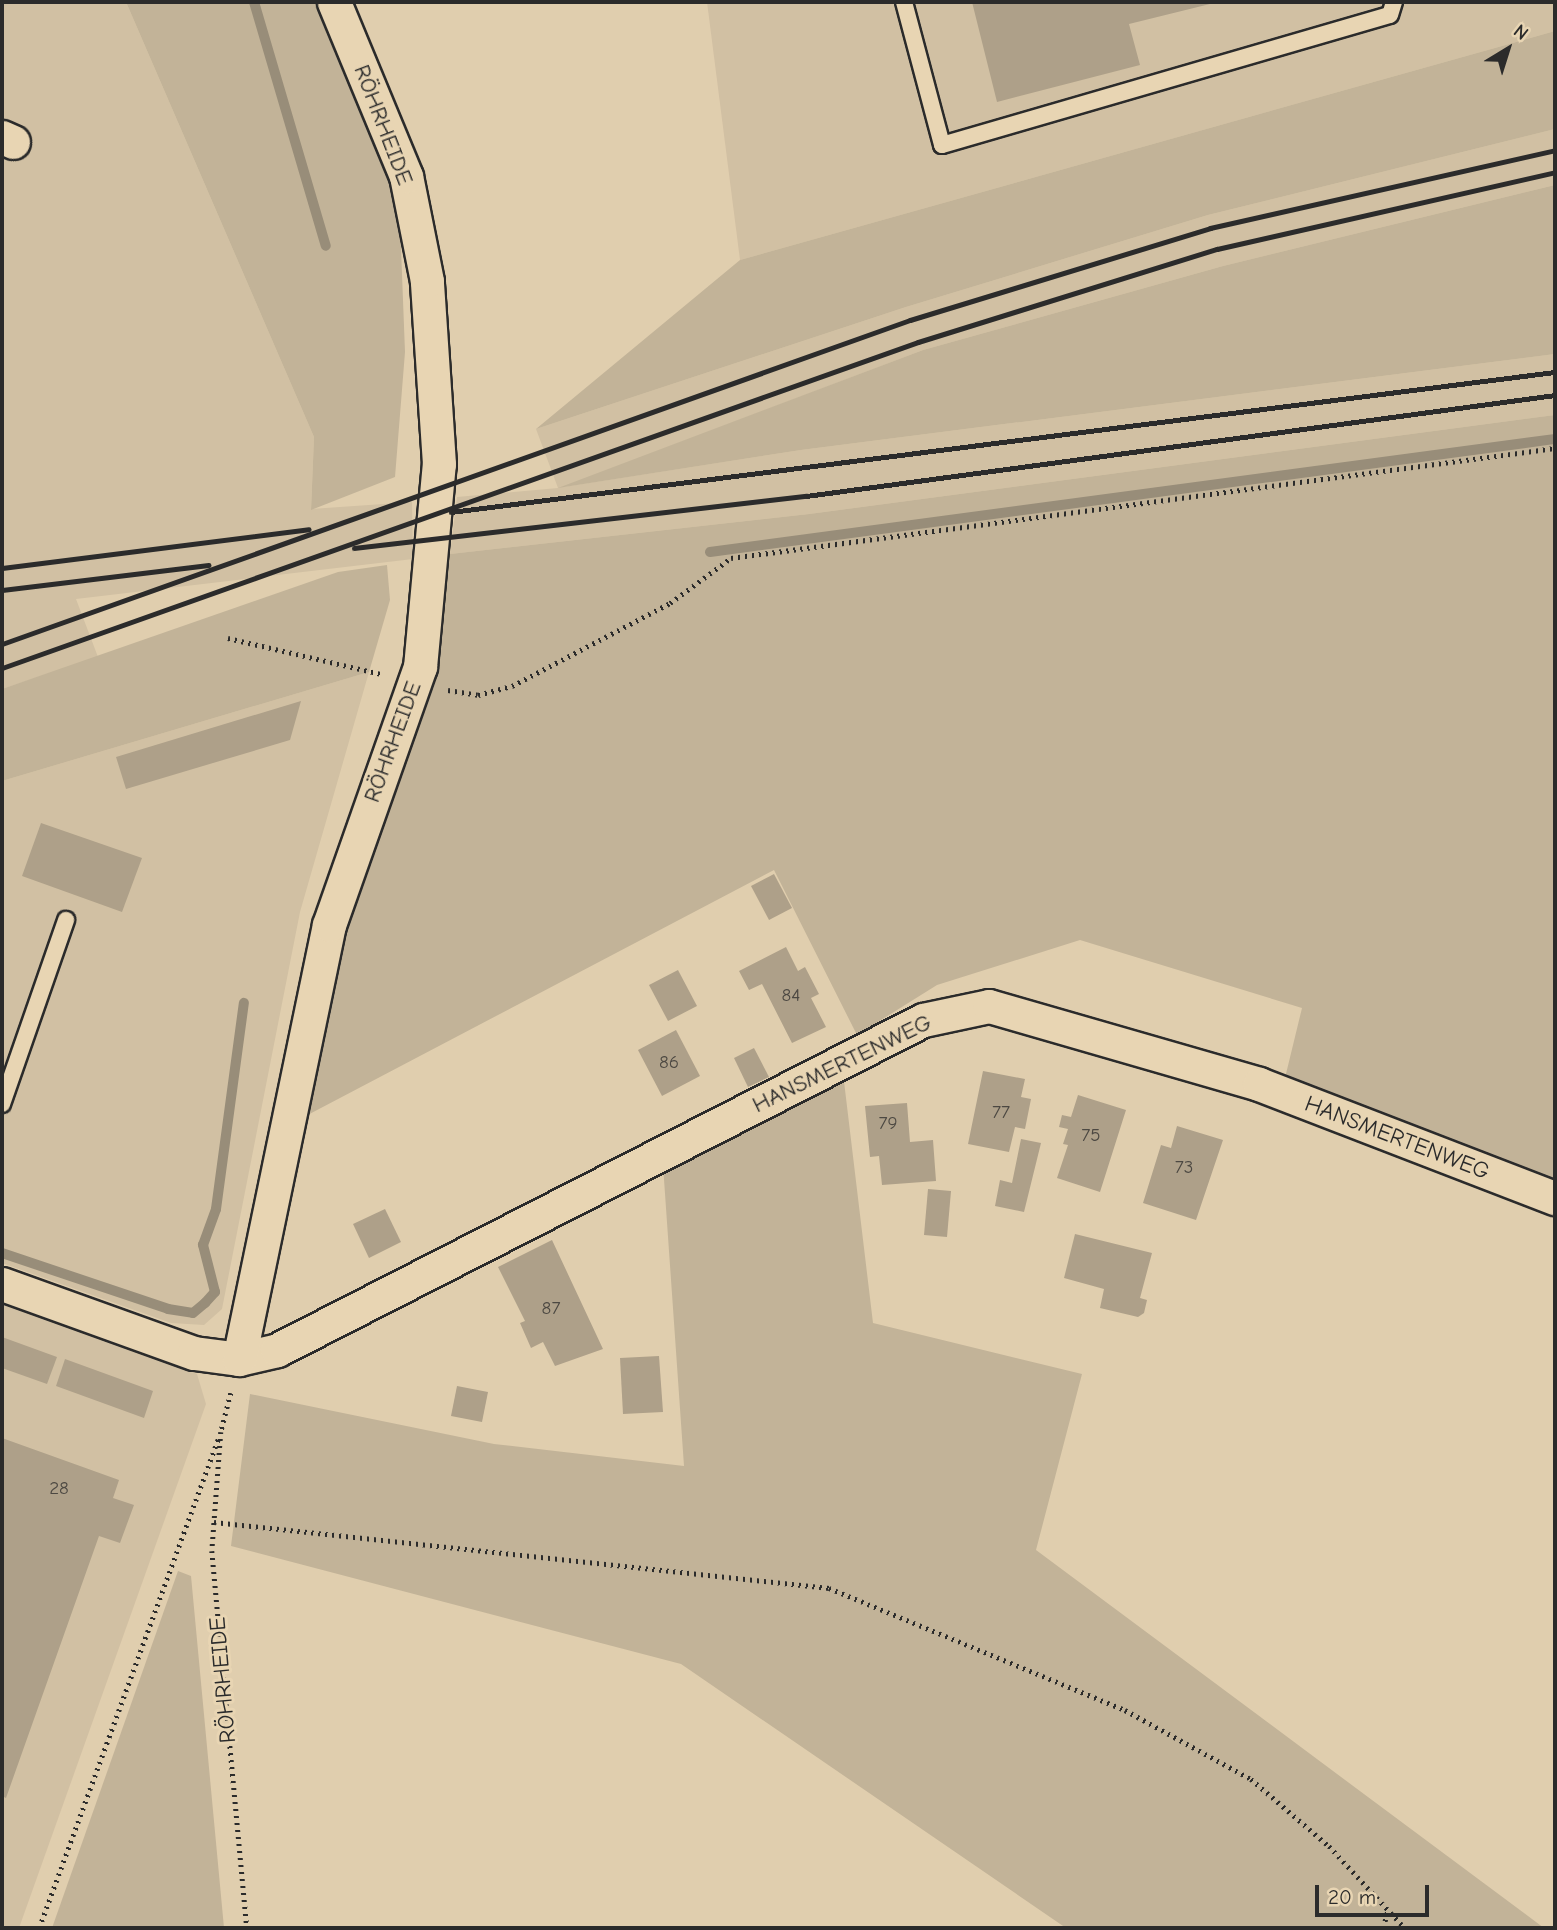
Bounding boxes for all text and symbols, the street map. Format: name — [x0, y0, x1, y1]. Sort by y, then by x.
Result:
north arrow — [1473, 14, 1543, 84]
text: N — [1509, 20, 1533, 45]
street label: RÖHRHEIDE — [347, 61, 419, 189]
street label: RÖHRHEIDE — [358, 678, 428, 806]
house number: 84 — [782, 985, 800, 1007]
street label: HANSMERTENWEG — [748, 1009, 936, 1119]
house number: 86 — [659, 1052, 679, 1074]
street label: HANSMERTENWEG — [1301, 1090, 1493, 1186]
house number: 77 — [992, 1102, 1010, 1124]
house number: 79 — [878, 1113, 898, 1135]
house number: 75 — [1081, 1125, 1101, 1147]
house number: 73 — [1175, 1157, 1193, 1179]
house number: 87 — [542, 1298, 560, 1320]
house number: 28 — [49, 1478, 69, 1500]
street label: RÖHRHEIDE — [204, 1616, 242, 1744]
scale bar — [1319, 1870, 1433, 1914]
text: 20 m — [1328, 1885, 1376, 1909]

